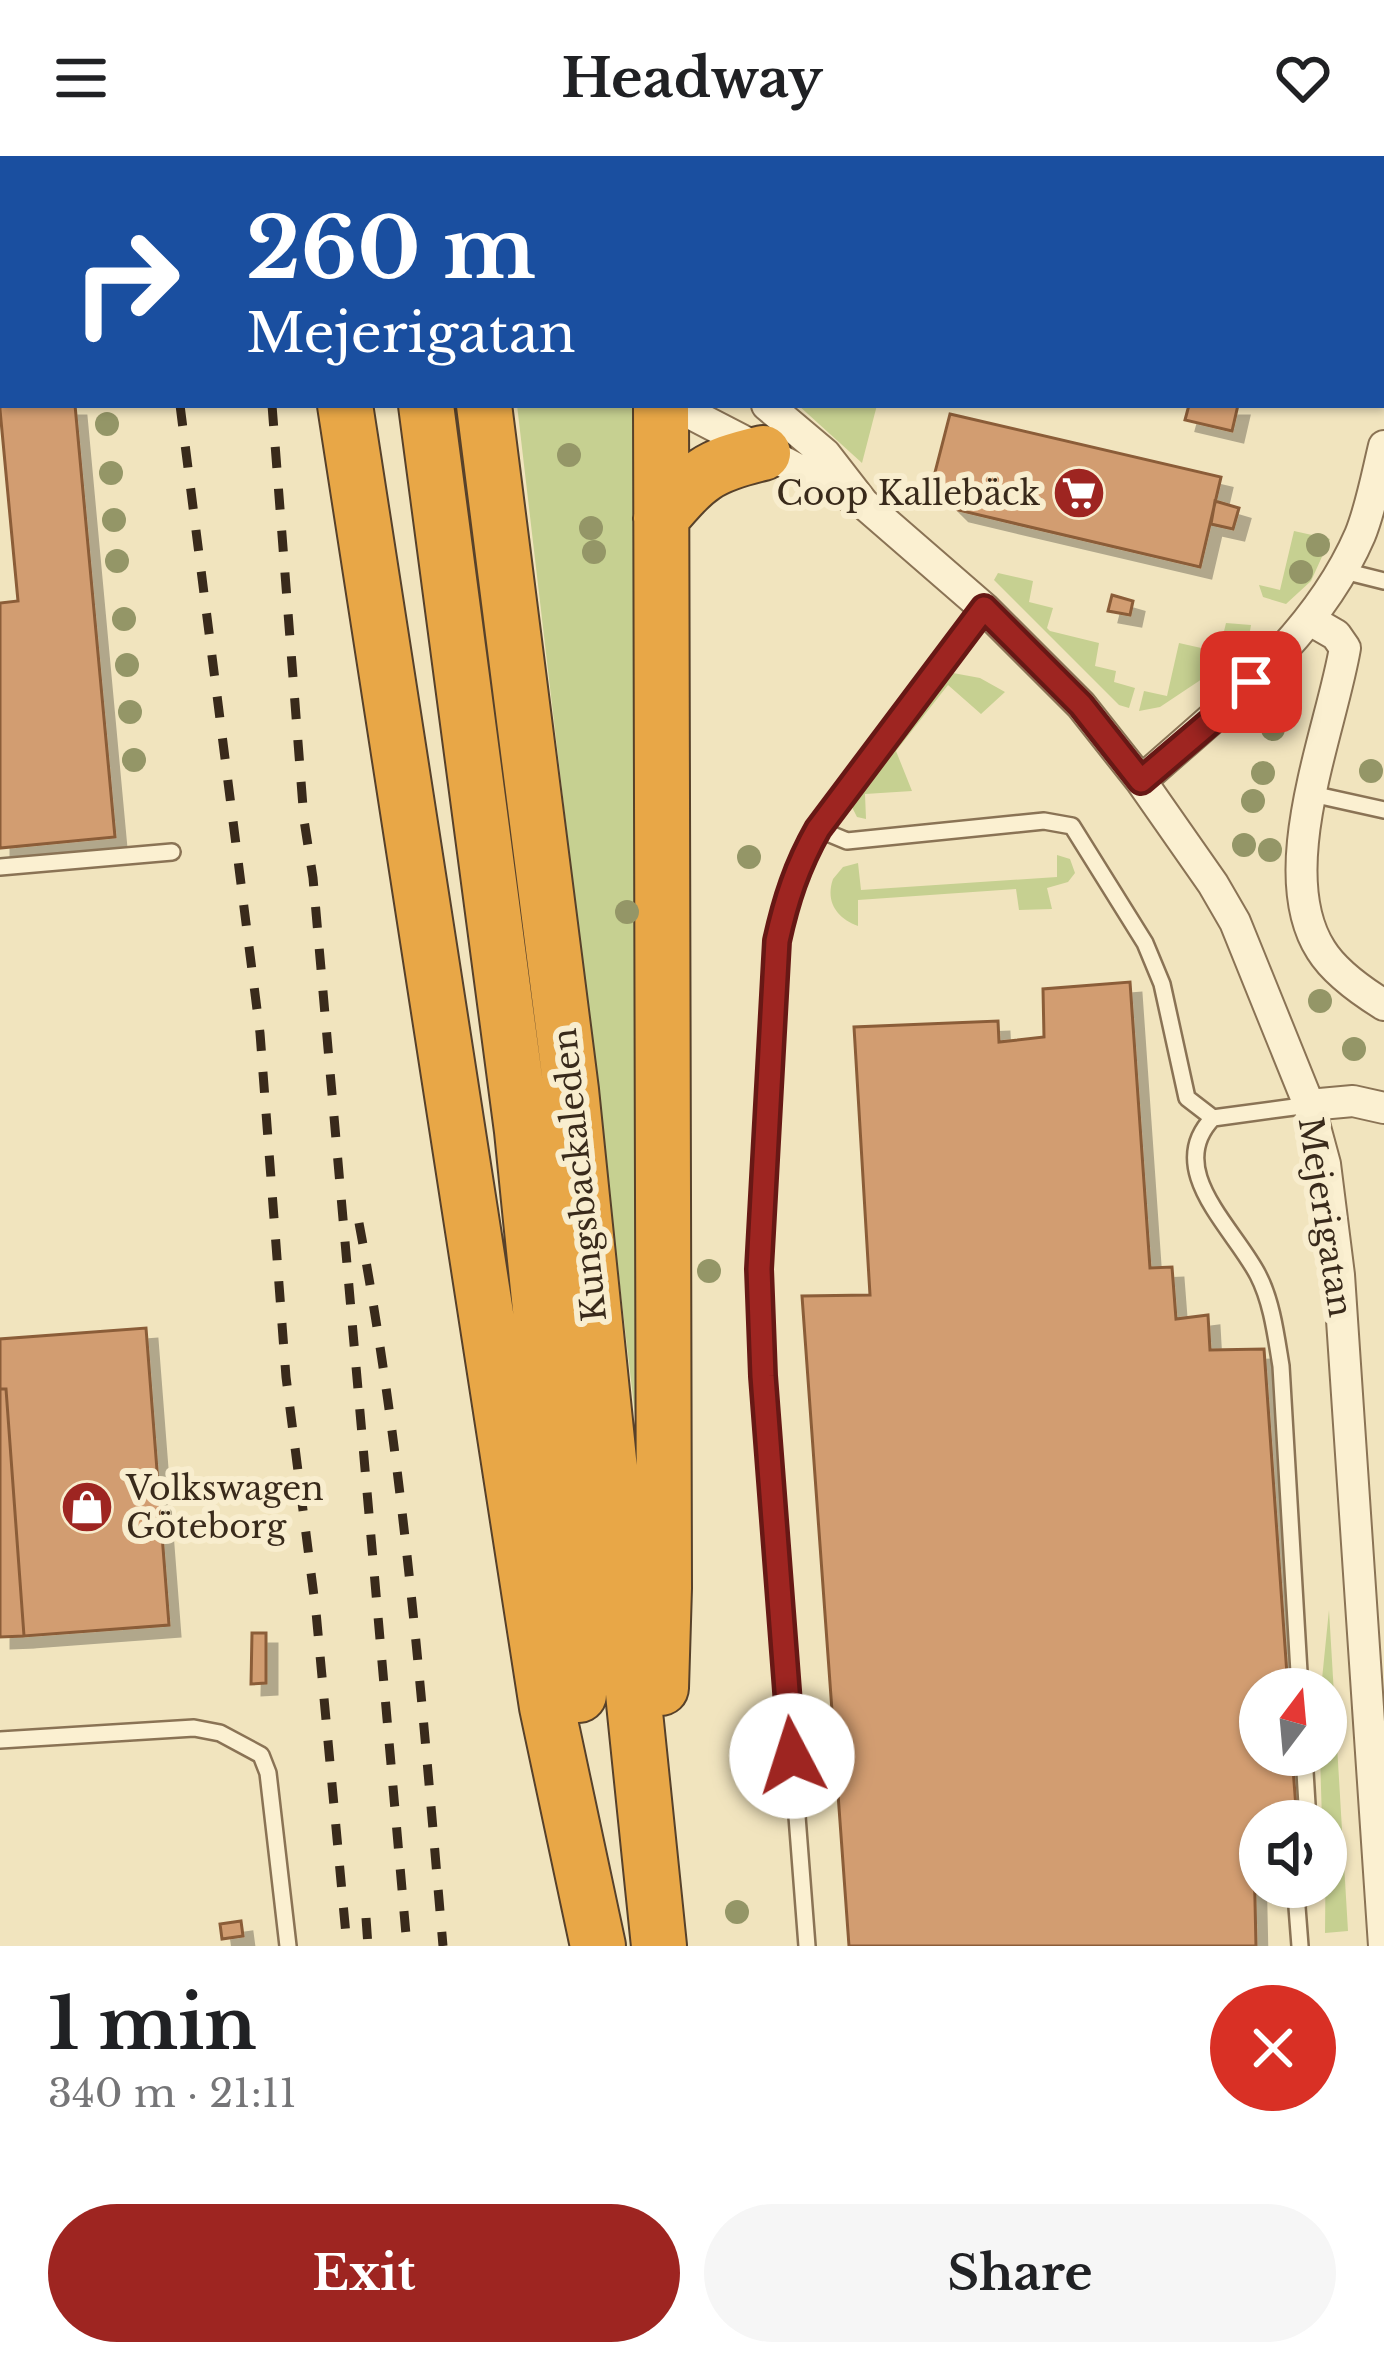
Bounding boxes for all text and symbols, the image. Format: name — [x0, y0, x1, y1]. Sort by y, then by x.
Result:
icon: menu — [48, 45, 114, 111]
text: Headway — [561, 45, 823, 112]
icon: heart — [1270, 45, 1336, 111]
text: 260 m — [246, 197, 536, 301]
icon: right — [48, 204, 204, 360]
text: Mejerigatan — [246, 300, 576, 367]
supermarket icon: Coop Kallebäck — [1051, 465, 1107, 521]
place label: Coop Kallebäck — [776, 473, 1041, 514]
pin — [1200, 631, 1302, 733]
icon: arrive — [1218, 649, 1284, 715]
street label: Kungsbackaleden — [544, 1026, 615, 1324]
street label: Mejerigatan — [1289, 1114, 1362, 1320]
place label: Volkswagen Göteborg — [125, 1468, 324, 1547]
shop icon: Volkswagen Göteborg — [59, 1479, 115, 1535]
north arrow — [1239, 1668, 1347, 1776]
map controls — [1239, 1668, 1347, 1908]
position arrow — [729, 1693, 855, 1819]
button: sound — [1239, 1800, 1347, 1908]
text: 1 min — [48, 1979, 257, 2068]
button: close — [1210, 1985, 1336, 2111]
text: 340 m · 21:11 — [48, 2069, 297, 2118]
button: Exit — [48, 2204, 680, 2342]
button: Share — [704, 2204, 1336, 2342]

